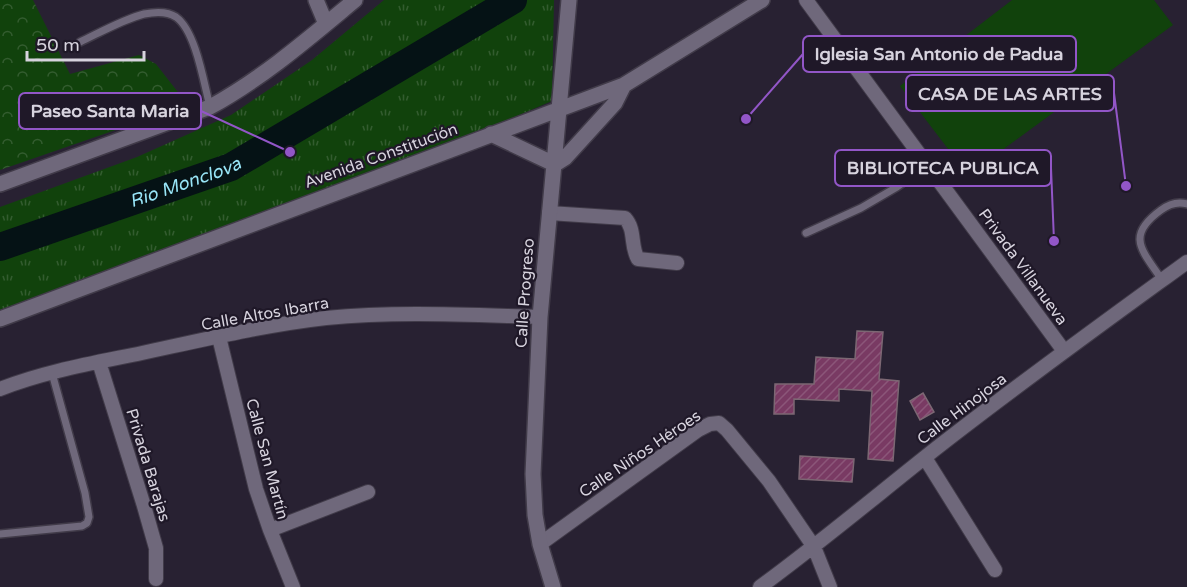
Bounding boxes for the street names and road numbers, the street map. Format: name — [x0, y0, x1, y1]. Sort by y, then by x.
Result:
street label: Avenida Constitución — [302, 119, 460, 193]
street label: Privada Villanueva — [974, 205, 1072, 329]
street label: Calle Progreso — [511, 237, 539, 349]
street label: Calle Altos Ibarra — [200, 293, 330, 335]
street label: Calle Hinojosa — [913, 369, 1011, 449]
street label: Calle San Martín — [241, 396, 293, 522]
street label: Privada Barajas — [121, 406, 175, 524]
street label: Calle Niños Héroes — [575, 406, 705, 502]

